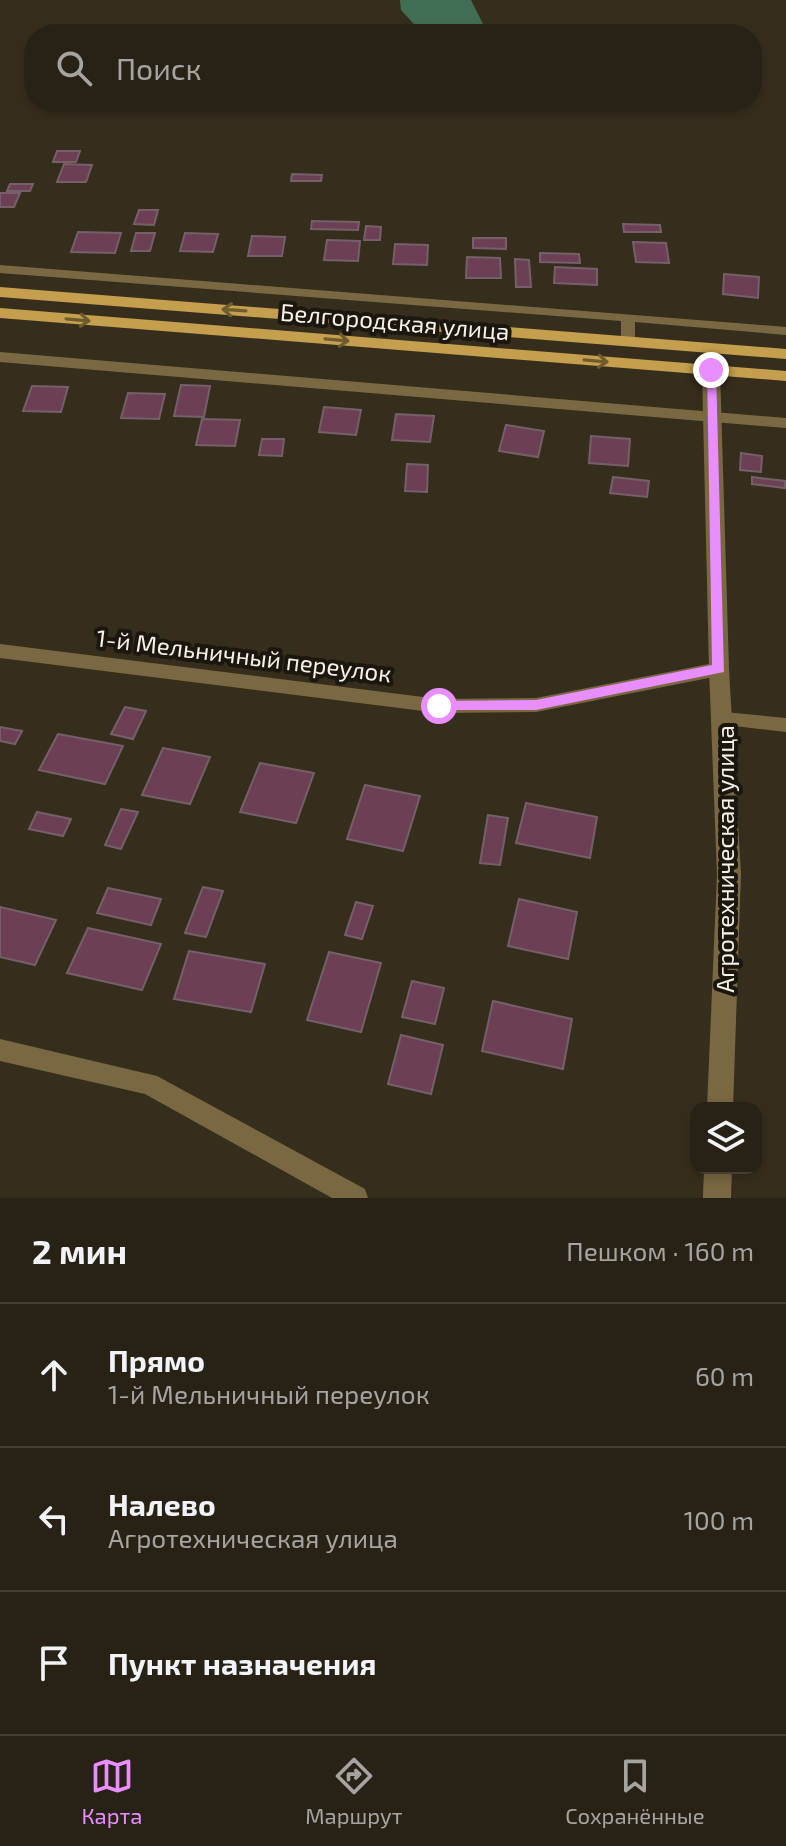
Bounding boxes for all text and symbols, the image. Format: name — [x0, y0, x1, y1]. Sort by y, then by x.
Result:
search box — [24, 24, 762, 112]
icon: search — [52, 46, 96, 90]
text: Поиск — [116, 50, 202, 86]
street label: Белгородская улица — [279, 297, 511, 346]
one-way arrow — [221, 302, 248, 317]
one-way arrow — [64, 312, 91, 327]
one-way arrow — [323, 333, 350, 348]
route end — [693, 352, 729, 388]
one-way arrow — [582, 354, 609, 369]
street label: 1-й Мельничный переулок — [95, 623, 393, 688]
route start — [421, 688, 457, 724]
street label: Агротехническая улица — [710, 725, 740, 993]
map controls — [690, 1102, 762, 1174]
button: layers — [690, 1102, 762, 1174]
text: 2 мин — [32, 1230, 127, 1271]
text: Пешком · 160 m — [566, 1235, 754, 1266]
text: Прямо — [108, 1342, 205, 1378]
icon: ahead — [32, 1353, 76, 1397]
text: 60 m — [695, 1360, 754, 1391]
text: 1-й Мельничный переулок — [108, 1378, 430, 1409]
text: Налево — [108, 1486, 216, 1522]
icon: left — [32, 1497, 76, 1541]
text: 100 m — [684, 1504, 754, 1535]
text: Агротехническая улица — [108, 1522, 398, 1553]
icon: arrive — [32, 1641, 76, 1685]
text: Пункт назначения — [108, 1645, 376, 1681]
tab: Карта — [81, 1754, 142, 1828]
tab: Маршрут — [305, 1754, 402, 1828]
tab: Сохранённые — [565, 1754, 705, 1828]

